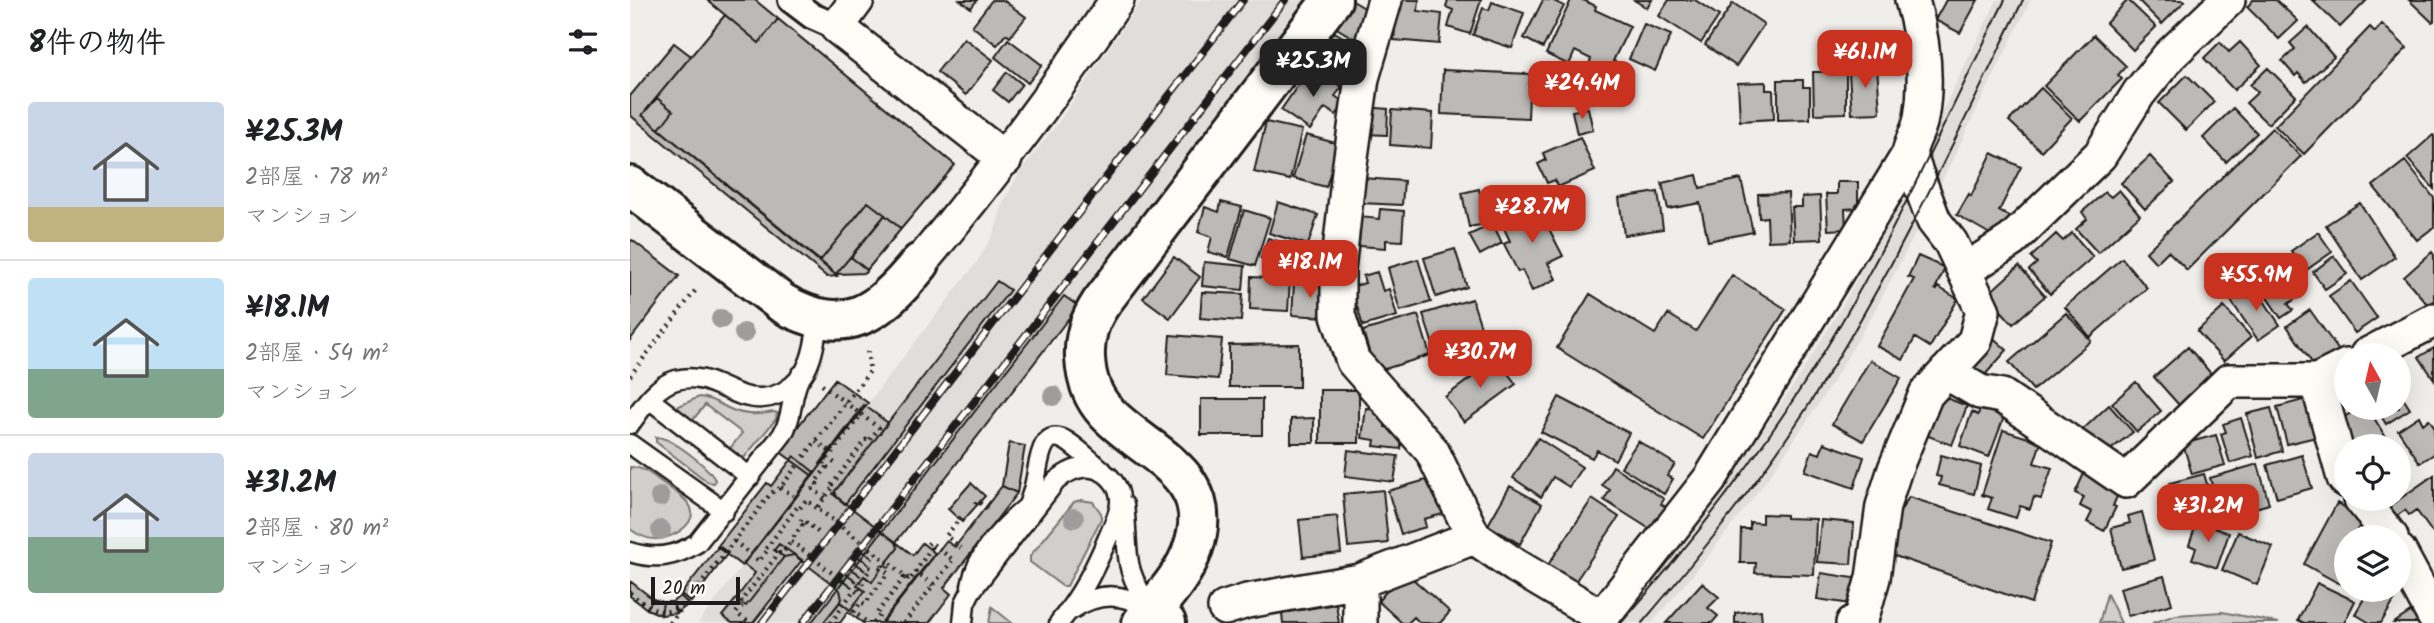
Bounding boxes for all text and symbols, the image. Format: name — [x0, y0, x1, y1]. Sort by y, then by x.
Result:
text: 8件の物件 — [28, 20, 166, 68]
icon: filters — [564, 23, 602, 61]
pin: ¥61.1M — [1808, 31, 1922, 90]
text: ¥61.1M — [1833, 35, 1897, 71]
pin: ¥25.3M — [1256, 40, 1370, 99]
text: ¥25.3M — [1276, 44, 1350, 80]
pin: ¥24.4M — [1525, 61, 1639, 121]
text: ¥24.4M — [1544, 66, 1620, 102]
text: ¥25.3M — [245, 109, 342, 157]
icon: home — [84, 130, 168, 214]
text: 2部屋 · 78 m² — [245, 160, 387, 196]
pin: ¥28.7M — [1475, 186, 1589, 245]
text: ¥28.7M — [1495, 190, 1569, 226]
text: マンション — [245, 199, 359, 235]
pin: ¥18.1M — [1253, 240, 1367, 300]
text: ¥18.1M — [1278, 245, 1342, 281]
pin: ¥55.9M — [2199, 254, 2313, 313]
text: ¥55.9M — [2220, 258, 2292, 294]
text: ¥18.1M — [245, 285, 329, 333]
icon: home — [84, 306, 168, 390]
pin: ¥30.7M — [1423, 330, 1537, 390]
text: ¥30.7M — [1444, 335, 1516, 371]
text: 2部屋 · 54 m² — [245, 336, 388, 372]
north arrow — [2334, 343, 2412, 420]
map controls — [2334, 343, 2411, 602]
text: マンション — [245, 375, 359, 411]
button: locate — [2334, 434, 2411, 511]
text: ¥31.2M — [245, 460, 336, 508]
icon: home — [84, 481, 168, 565]
pin: ¥31.2M — [2151, 484, 2265, 544]
text: ¥31.2M — [2173, 489, 2243, 525]
text: 2部屋 · 80 m² — [245, 511, 388, 547]
button: layers — [2334, 525, 2411, 602]
text: マンション — [245, 550, 359, 586]
scale bar — [651, 574, 740, 606]
text: 20 m — [662, 574, 705, 604]

